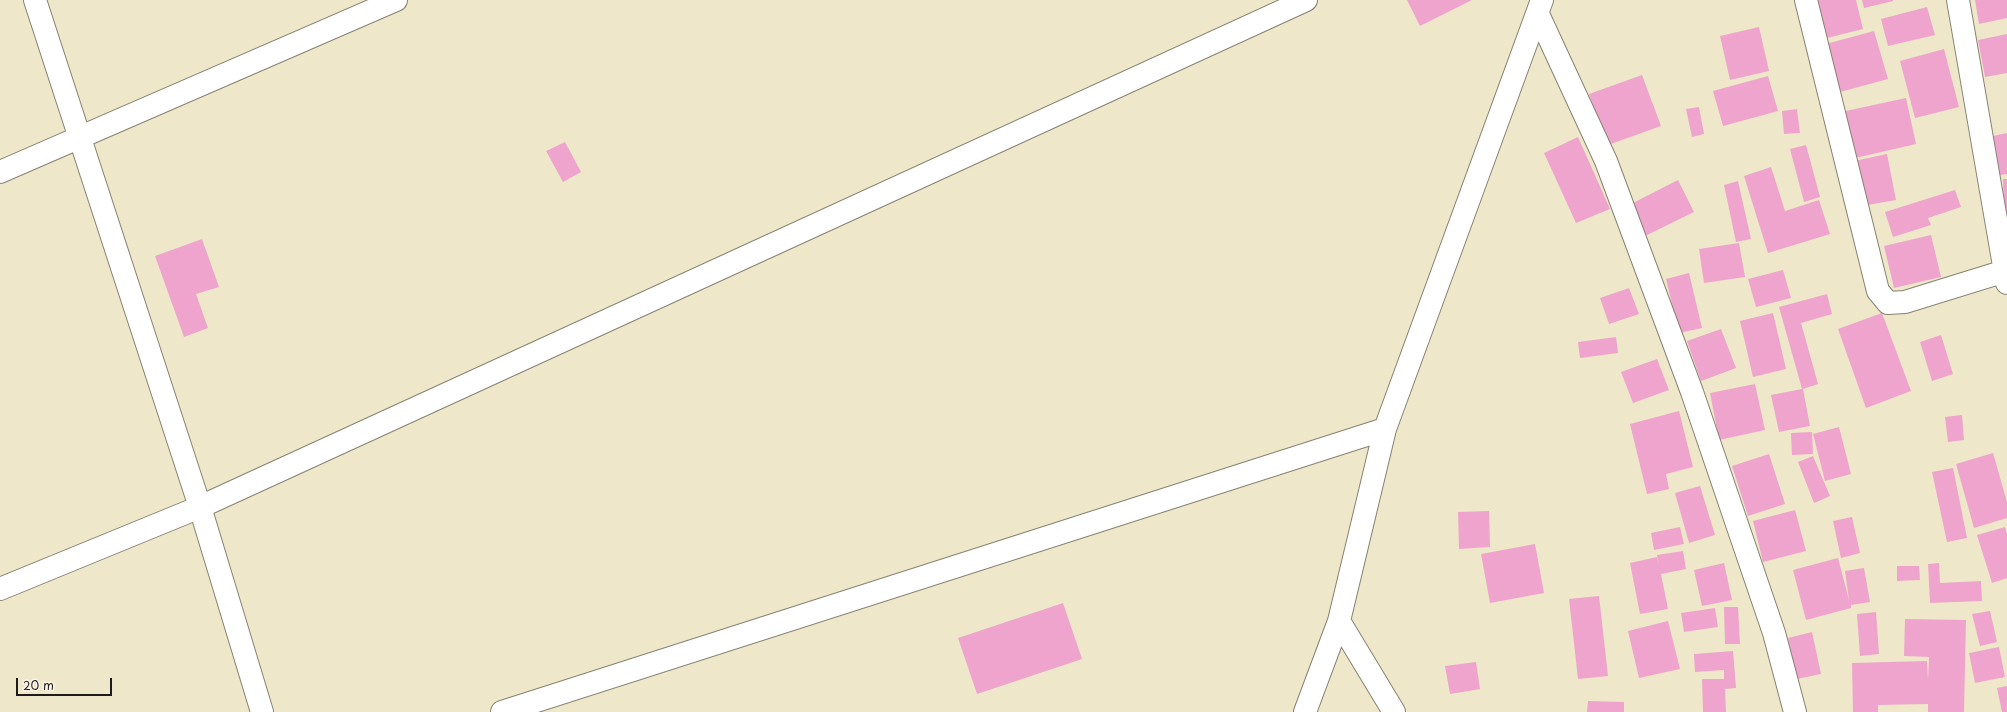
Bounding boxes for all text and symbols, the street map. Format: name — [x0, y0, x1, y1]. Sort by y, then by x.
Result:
scale bar — [18, 670, 114, 696]
text: 20 m — [23, 676, 54, 694]

